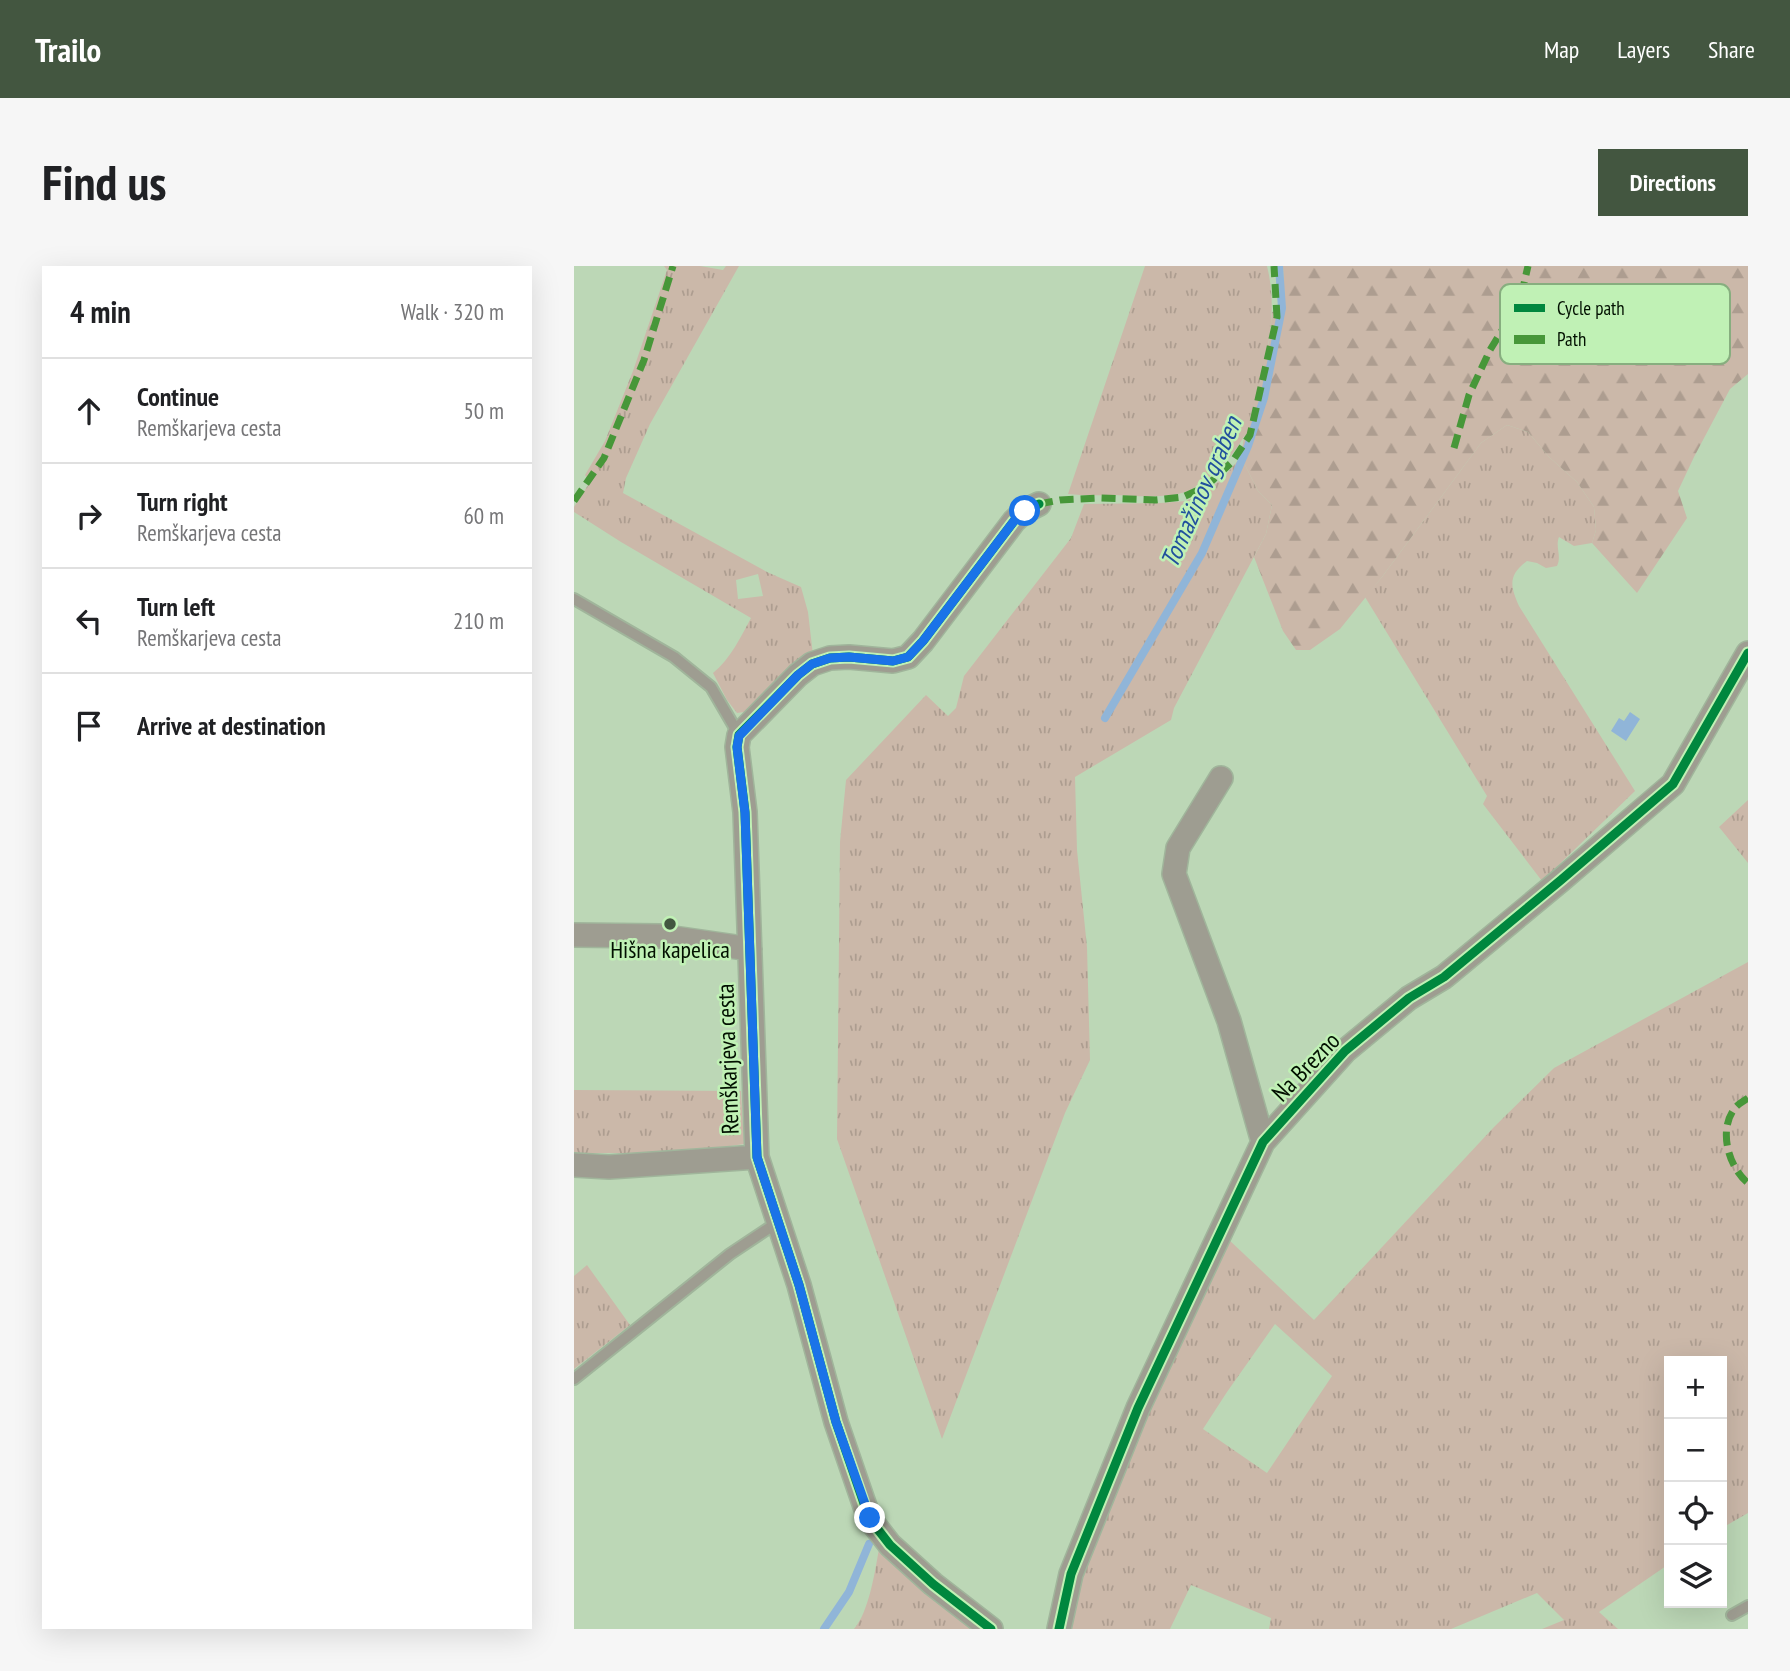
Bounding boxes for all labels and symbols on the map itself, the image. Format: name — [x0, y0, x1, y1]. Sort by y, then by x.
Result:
legend — [1500, 284, 1730, 364]
text: Cycle path — [1557, 296, 1625, 320]
text: Path — [1557, 327, 1586, 351]
water label: Tomažinov graben — [1153, 410, 1249, 572]
route start — [1009, 495, 1040, 526]
marker: Hišna kapelica — [662, 916, 678, 932]
place label: Hišna kapelica — [610, 934, 730, 965]
street label: Remškarjeva cesta — [709, 983, 746, 1135]
street label: Na Brezno — [1265, 1025, 1346, 1108]
route end — [854, 1502, 885, 1533]

